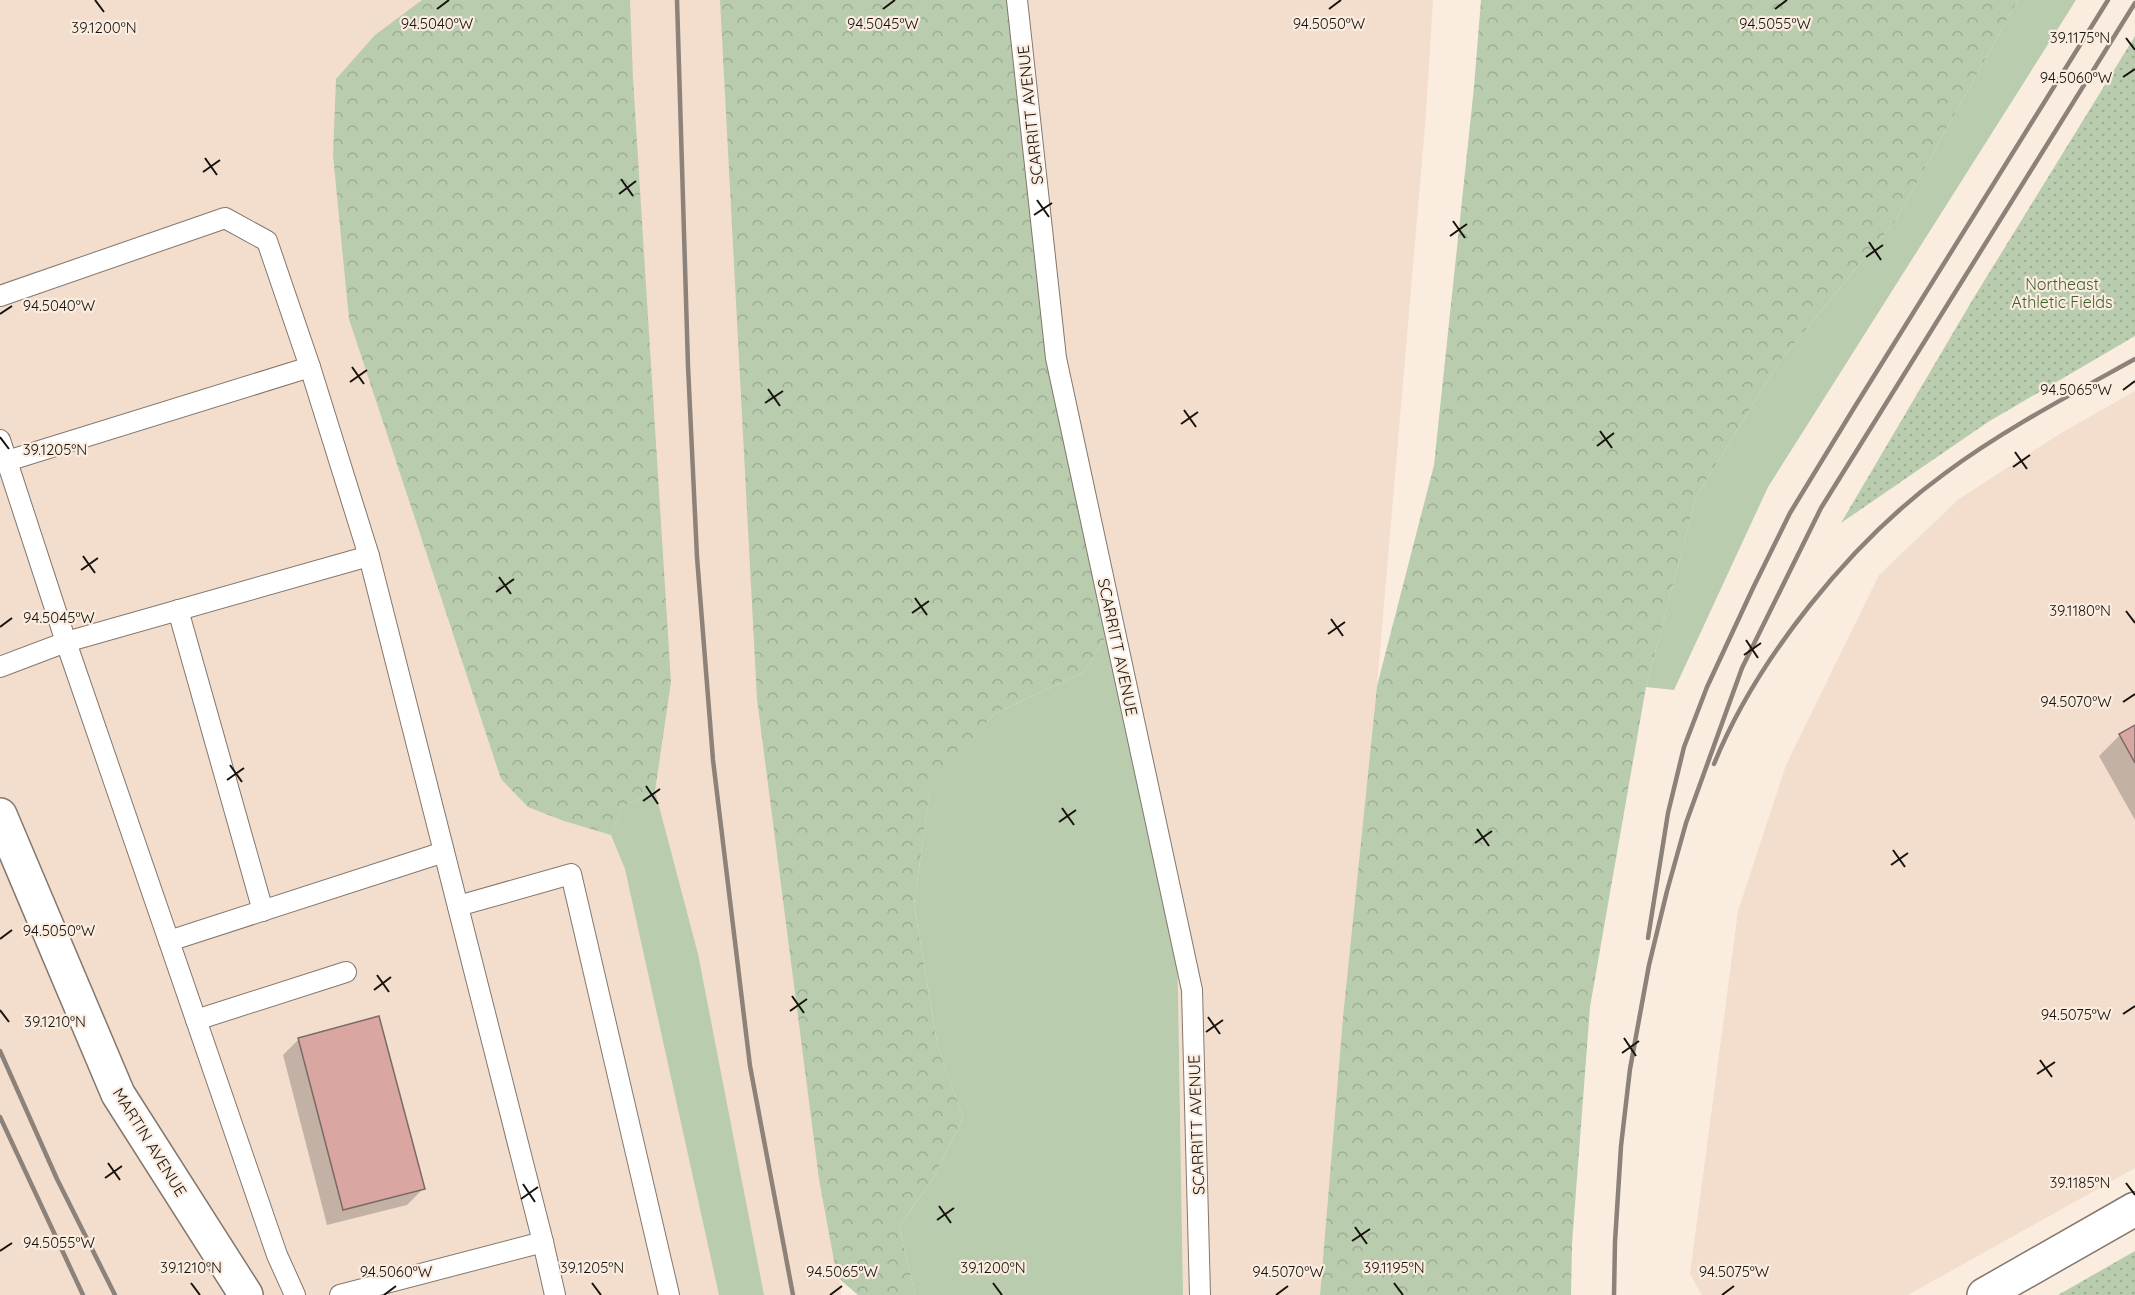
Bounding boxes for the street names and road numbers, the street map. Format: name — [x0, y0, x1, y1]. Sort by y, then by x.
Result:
street label: SCARRITT AVENUE — [1013, 44, 1047, 186]
street label: SCARRITT AVENUE — [1094, 576, 1142, 718]
street label: SCARRITT AVENUE — [1184, 1055, 1208, 1195]
street label: MARTIN AVENUE — [109, 1084, 191, 1200]

